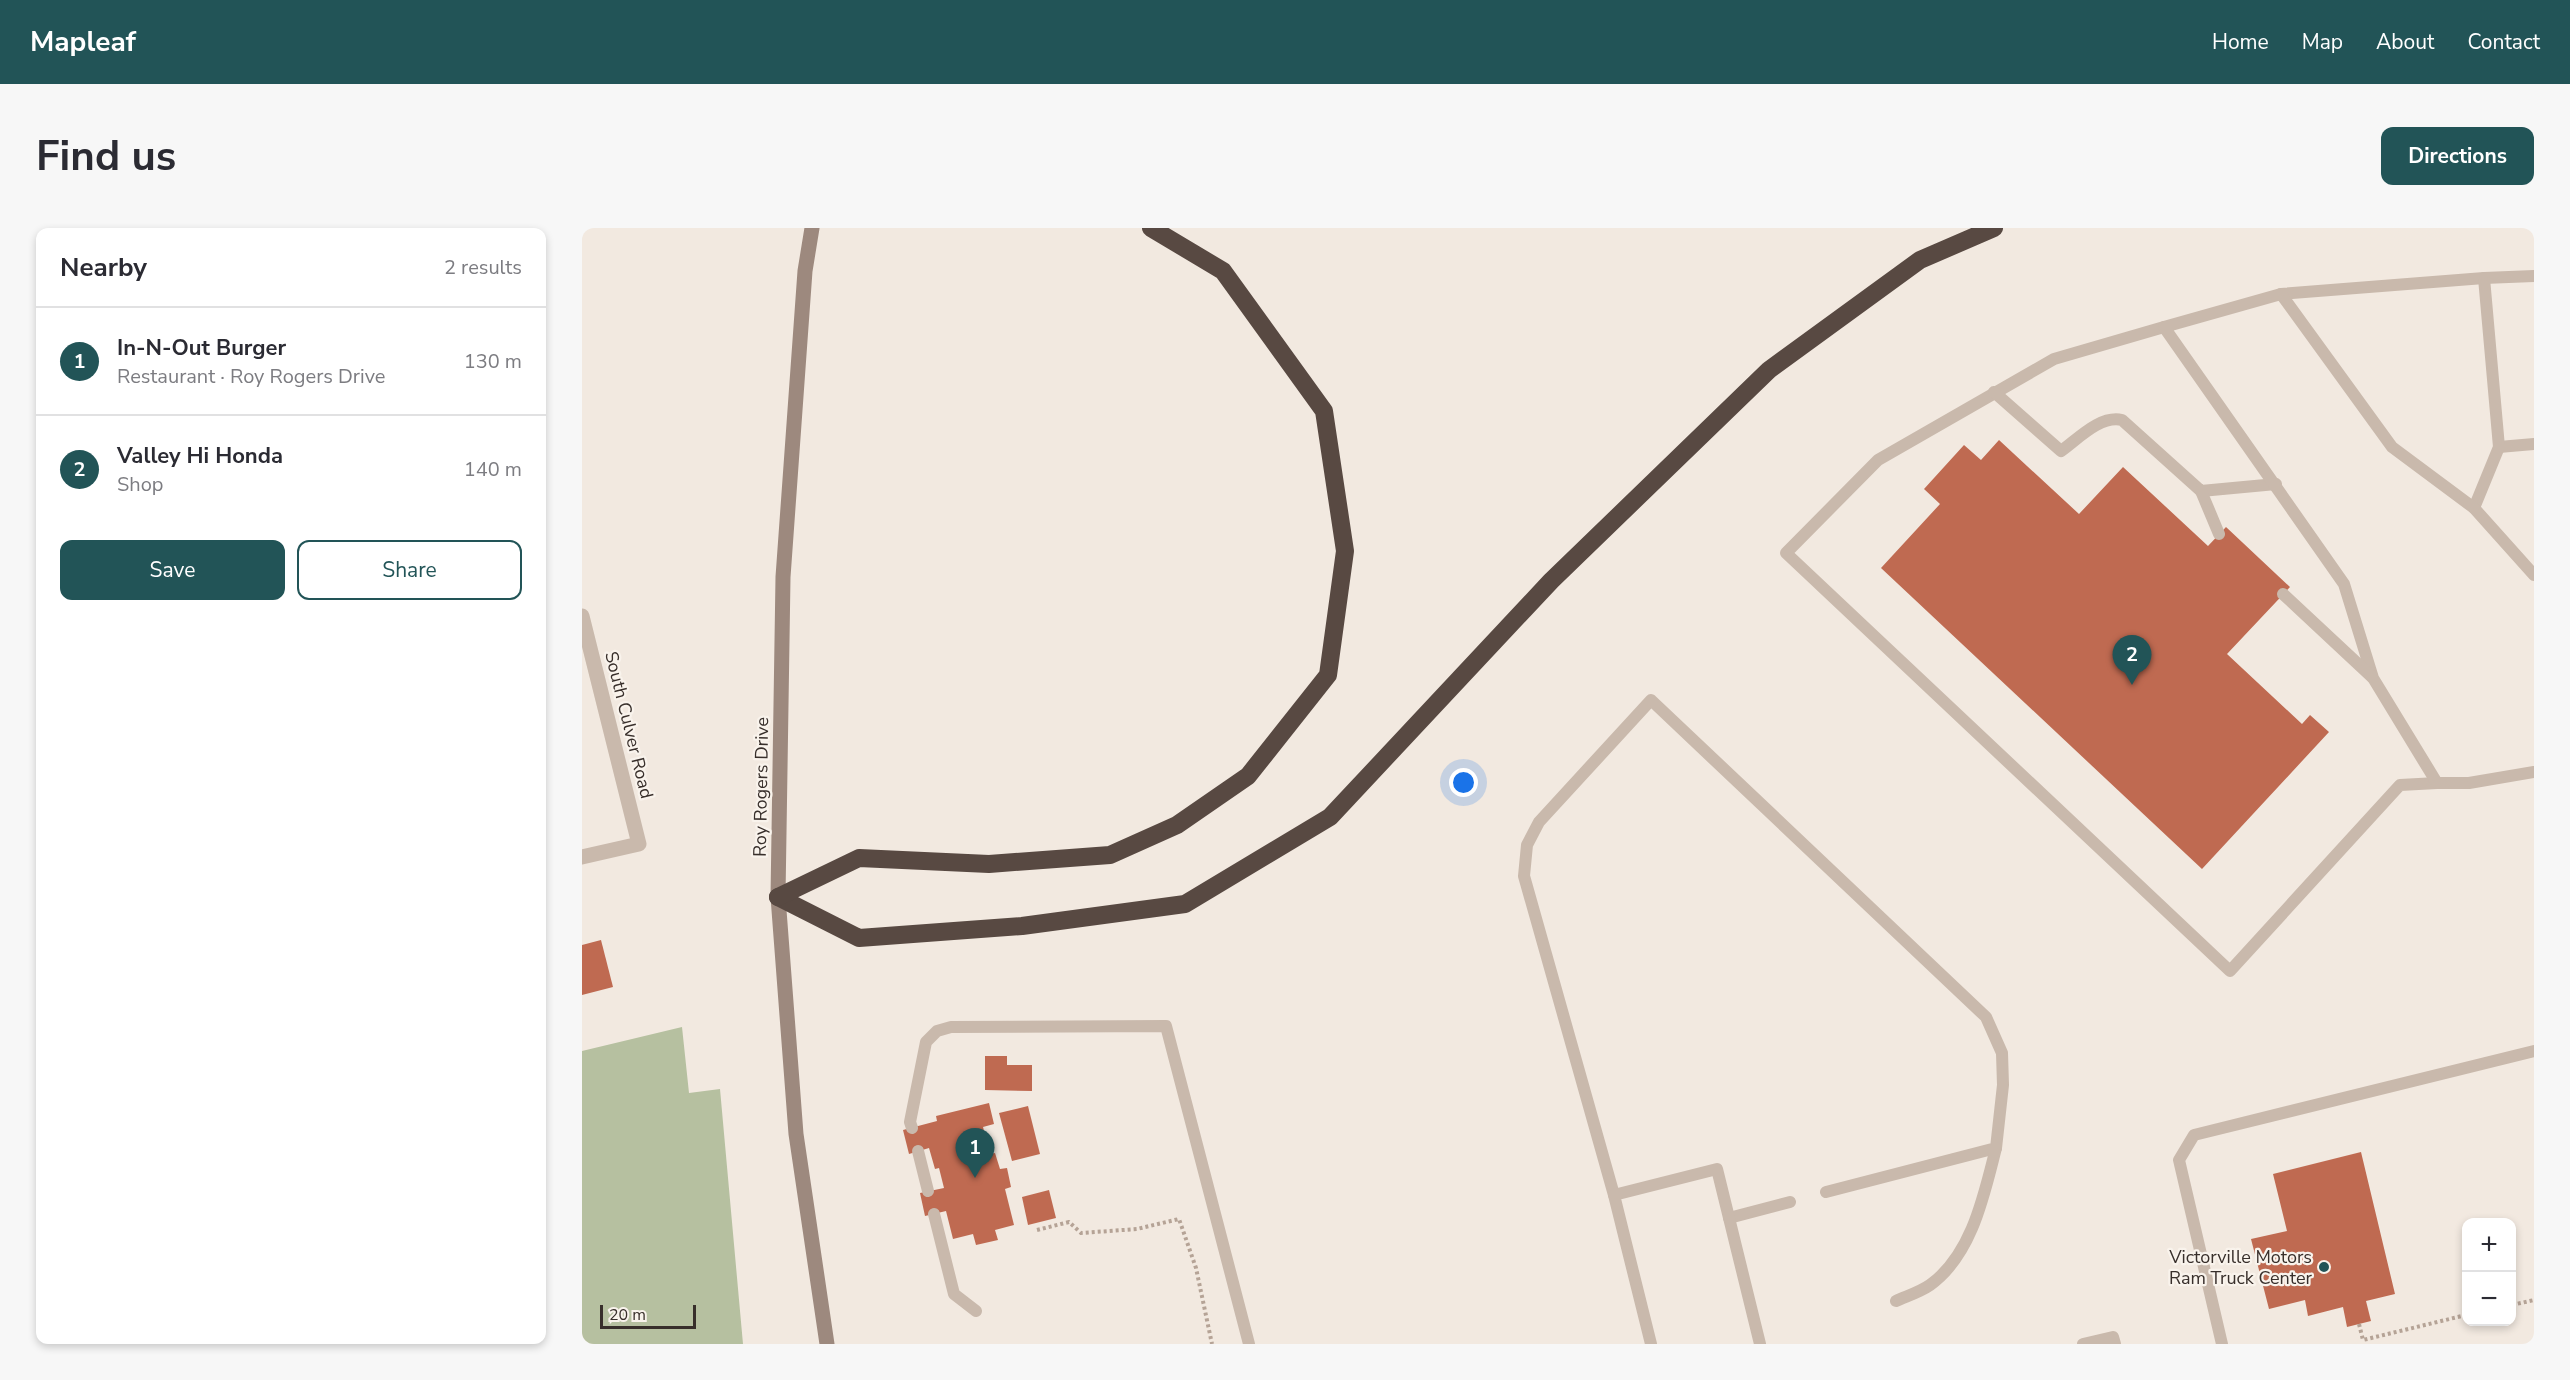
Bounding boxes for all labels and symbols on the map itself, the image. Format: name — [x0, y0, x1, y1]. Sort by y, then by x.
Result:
pin: 2 — [2112, 636, 2152, 685]
street label: South Culver Road — [599, 649, 659, 801]
street label: Roy Rogers Drive — [748, 717, 774, 857]
your location — [1449, 768, 1478, 797]
pin: 1 — [956, 1128, 994, 1178]
place label: Victorville Motors Ram Truck Center — [2168, 1245, 2313, 1290]
marker: Victorville Motors Ram Truck Center — [2317, 1260, 2331, 1274]
scale bar — [600, 1302, 696, 1330]

